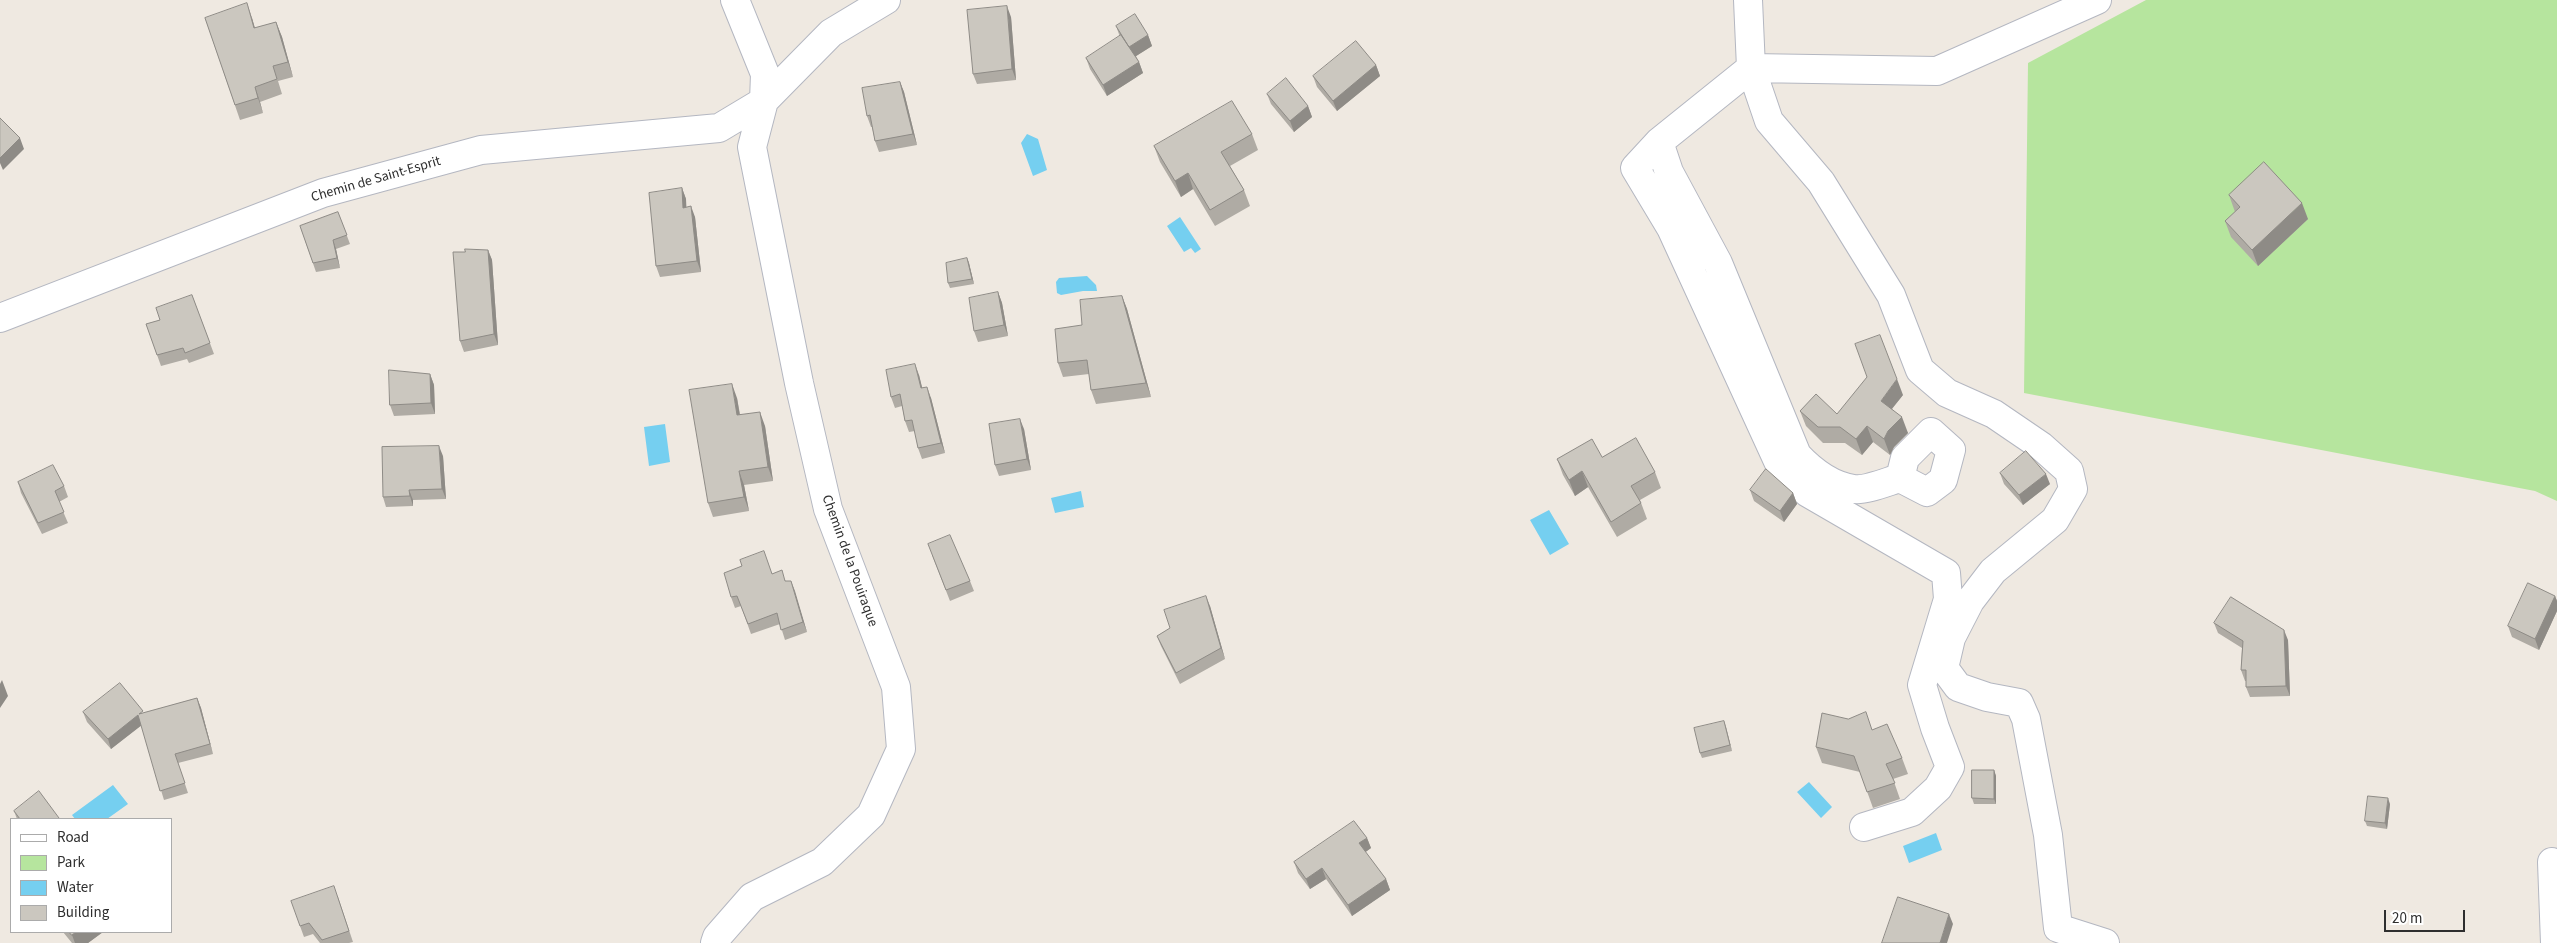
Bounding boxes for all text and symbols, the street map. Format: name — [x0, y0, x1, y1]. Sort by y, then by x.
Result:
street label: Chemin de Saint-Esprit — [309, 153, 443, 207]
street label: Chemin de la Pouiraque — [817, 493, 881, 629]
legend — [10, 818, 172, 933]
text: Road — [57, 827, 89, 848]
text: Park — [57, 852, 85, 873]
text: Water — [57, 877, 93, 898]
scale bar — [2387, 900, 2468, 932]
text: Building — [57, 902, 109, 923]
text: 20 m — [2392, 908, 2422, 929]

